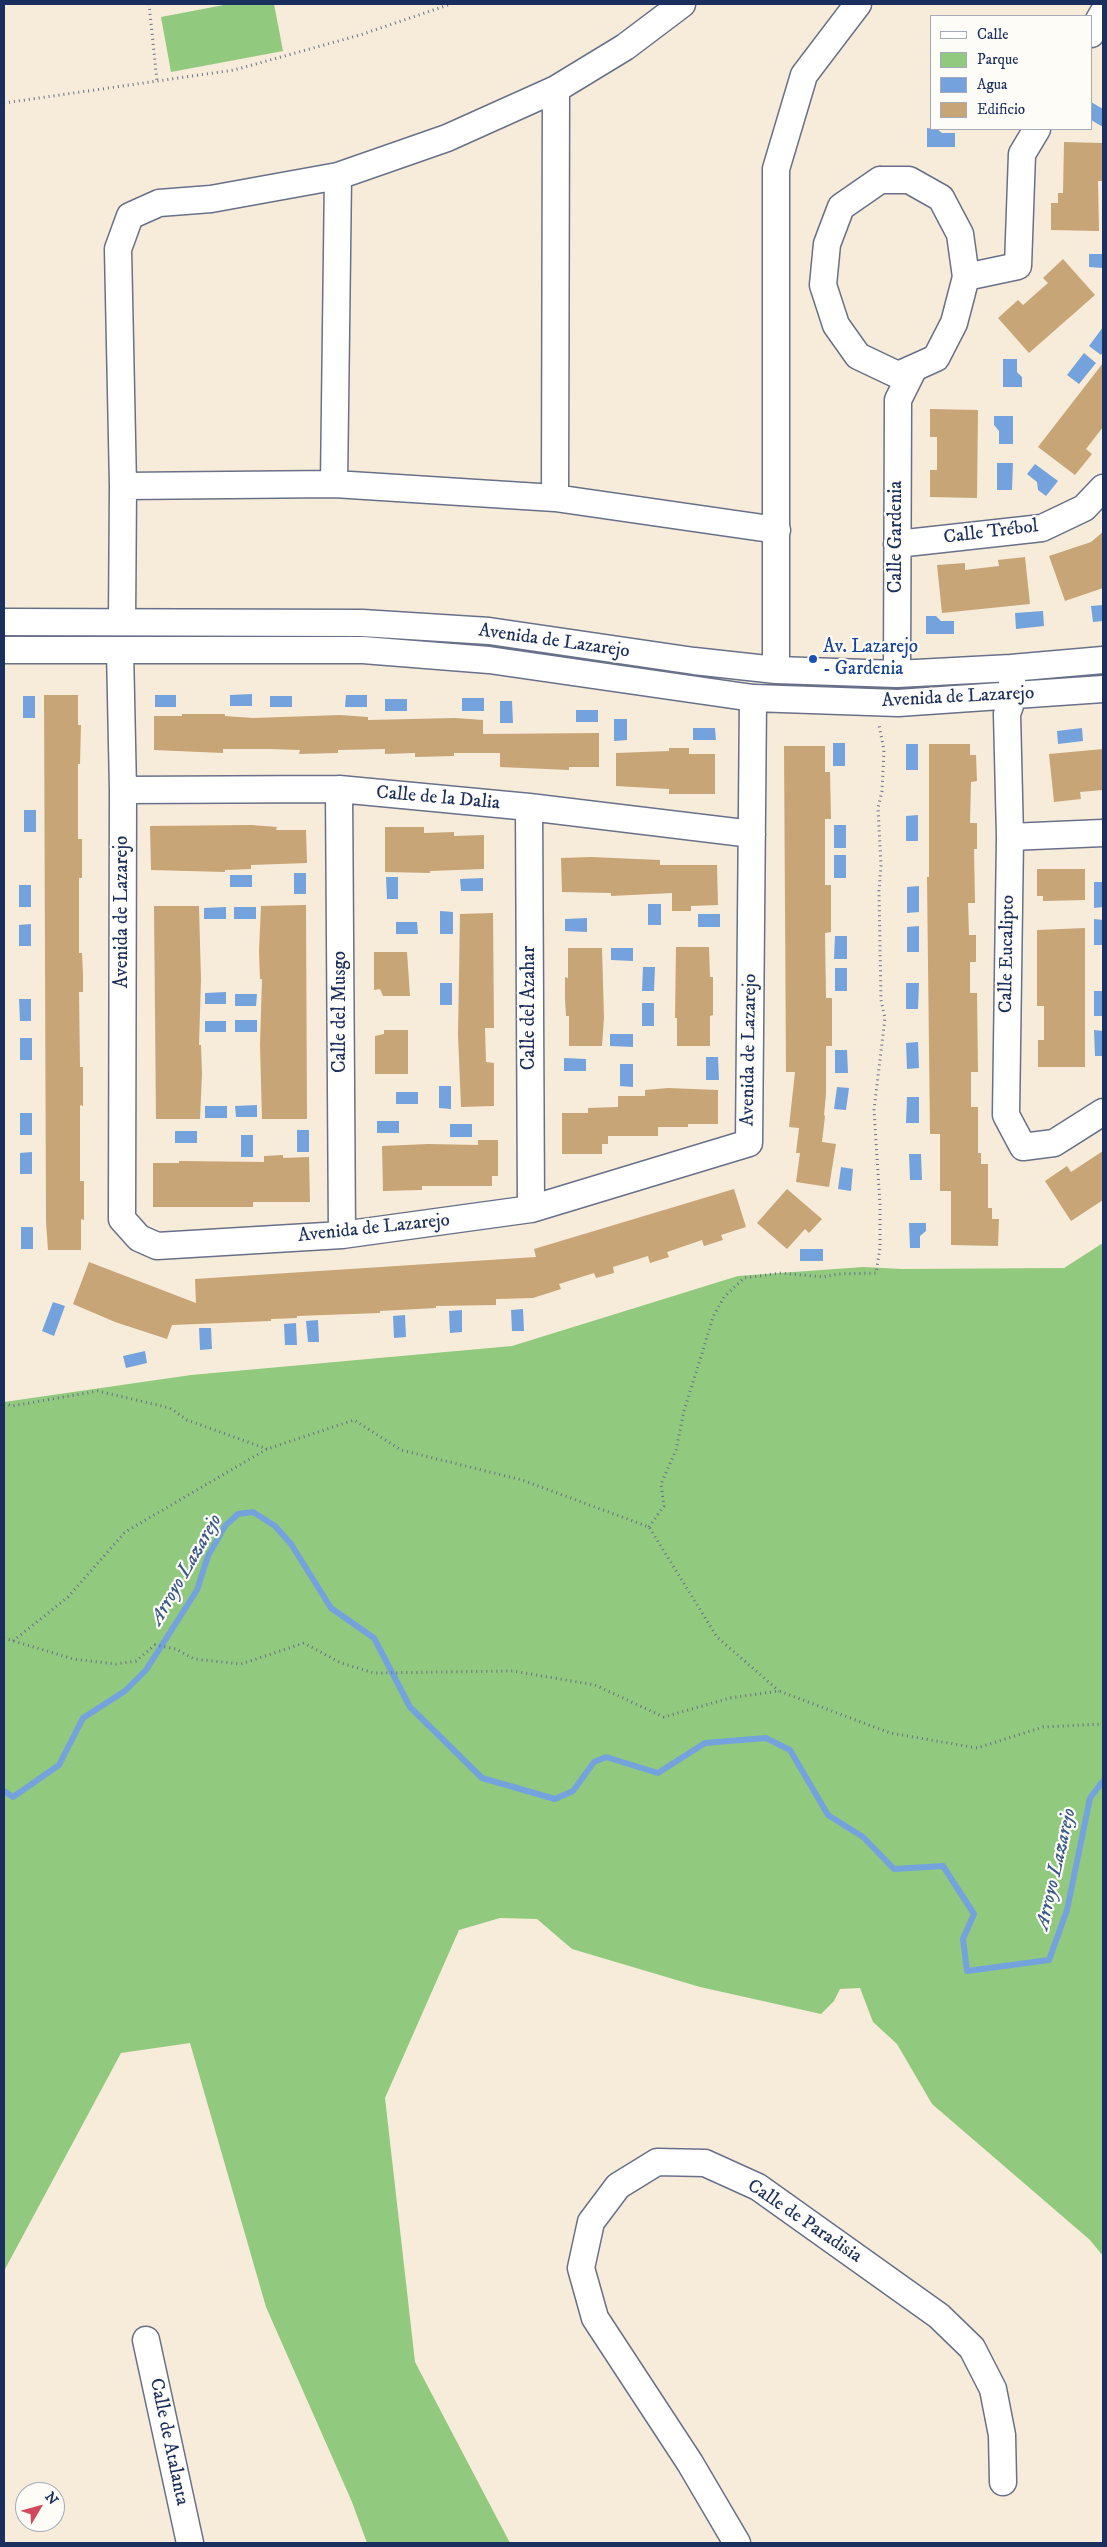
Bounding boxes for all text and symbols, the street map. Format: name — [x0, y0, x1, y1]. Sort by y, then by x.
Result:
legend — [930, 15, 1092, 130]
text: Calle — [977, 25, 1009, 44]
text: Parque — [977, 50, 1018, 69]
text: Agua — [977, 75, 1007, 94]
text: Edificio — [977, 100, 1025, 119]
street label: Calle Gardenia — [886, 481, 908, 593]
street label: Calle Trébol — [942, 516, 1040, 550]
street label: Avenida de Lazarejo — [477, 620, 631, 664]
place label: Av. Lazarejo - Gardenia — [823, 637, 918, 681]
marker: Av. Lazarejo - Gardenia — [807, 653, 819, 665]
street label: Avenida de Lazarejo — [881, 683, 1035, 713]
street label: Calle de la Dalia — [375, 782, 501, 816]
street label: Avenida de Lazarejo — [112, 836, 134, 988]
street label: Calle Eucalipto — [996, 895, 1020, 1013]
street label: Calle del Azahar — [519, 946, 541, 1070]
street label: Calle del Musgo — [330, 951, 352, 1073]
street label: Avenida de Lazarejo — [737, 974, 763, 1126]
street label: Avenida de Lazarejo — [297, 1210, 451, 1248]
water label: Arroyo Lazarejo — [146, 1510, 228, 1630]
water label: Arroyo Lazarejo — [1031, 1806, 1083, 1932]
street label: Calle de Paradisia — [742, 2175, 866, 2269]
street label: Calle de Atalanta — [143, 2376, 193, 2508]
north arrow — [15, 2482, 65, 2532]
text: N — [41, 2489, 62, 2509]

